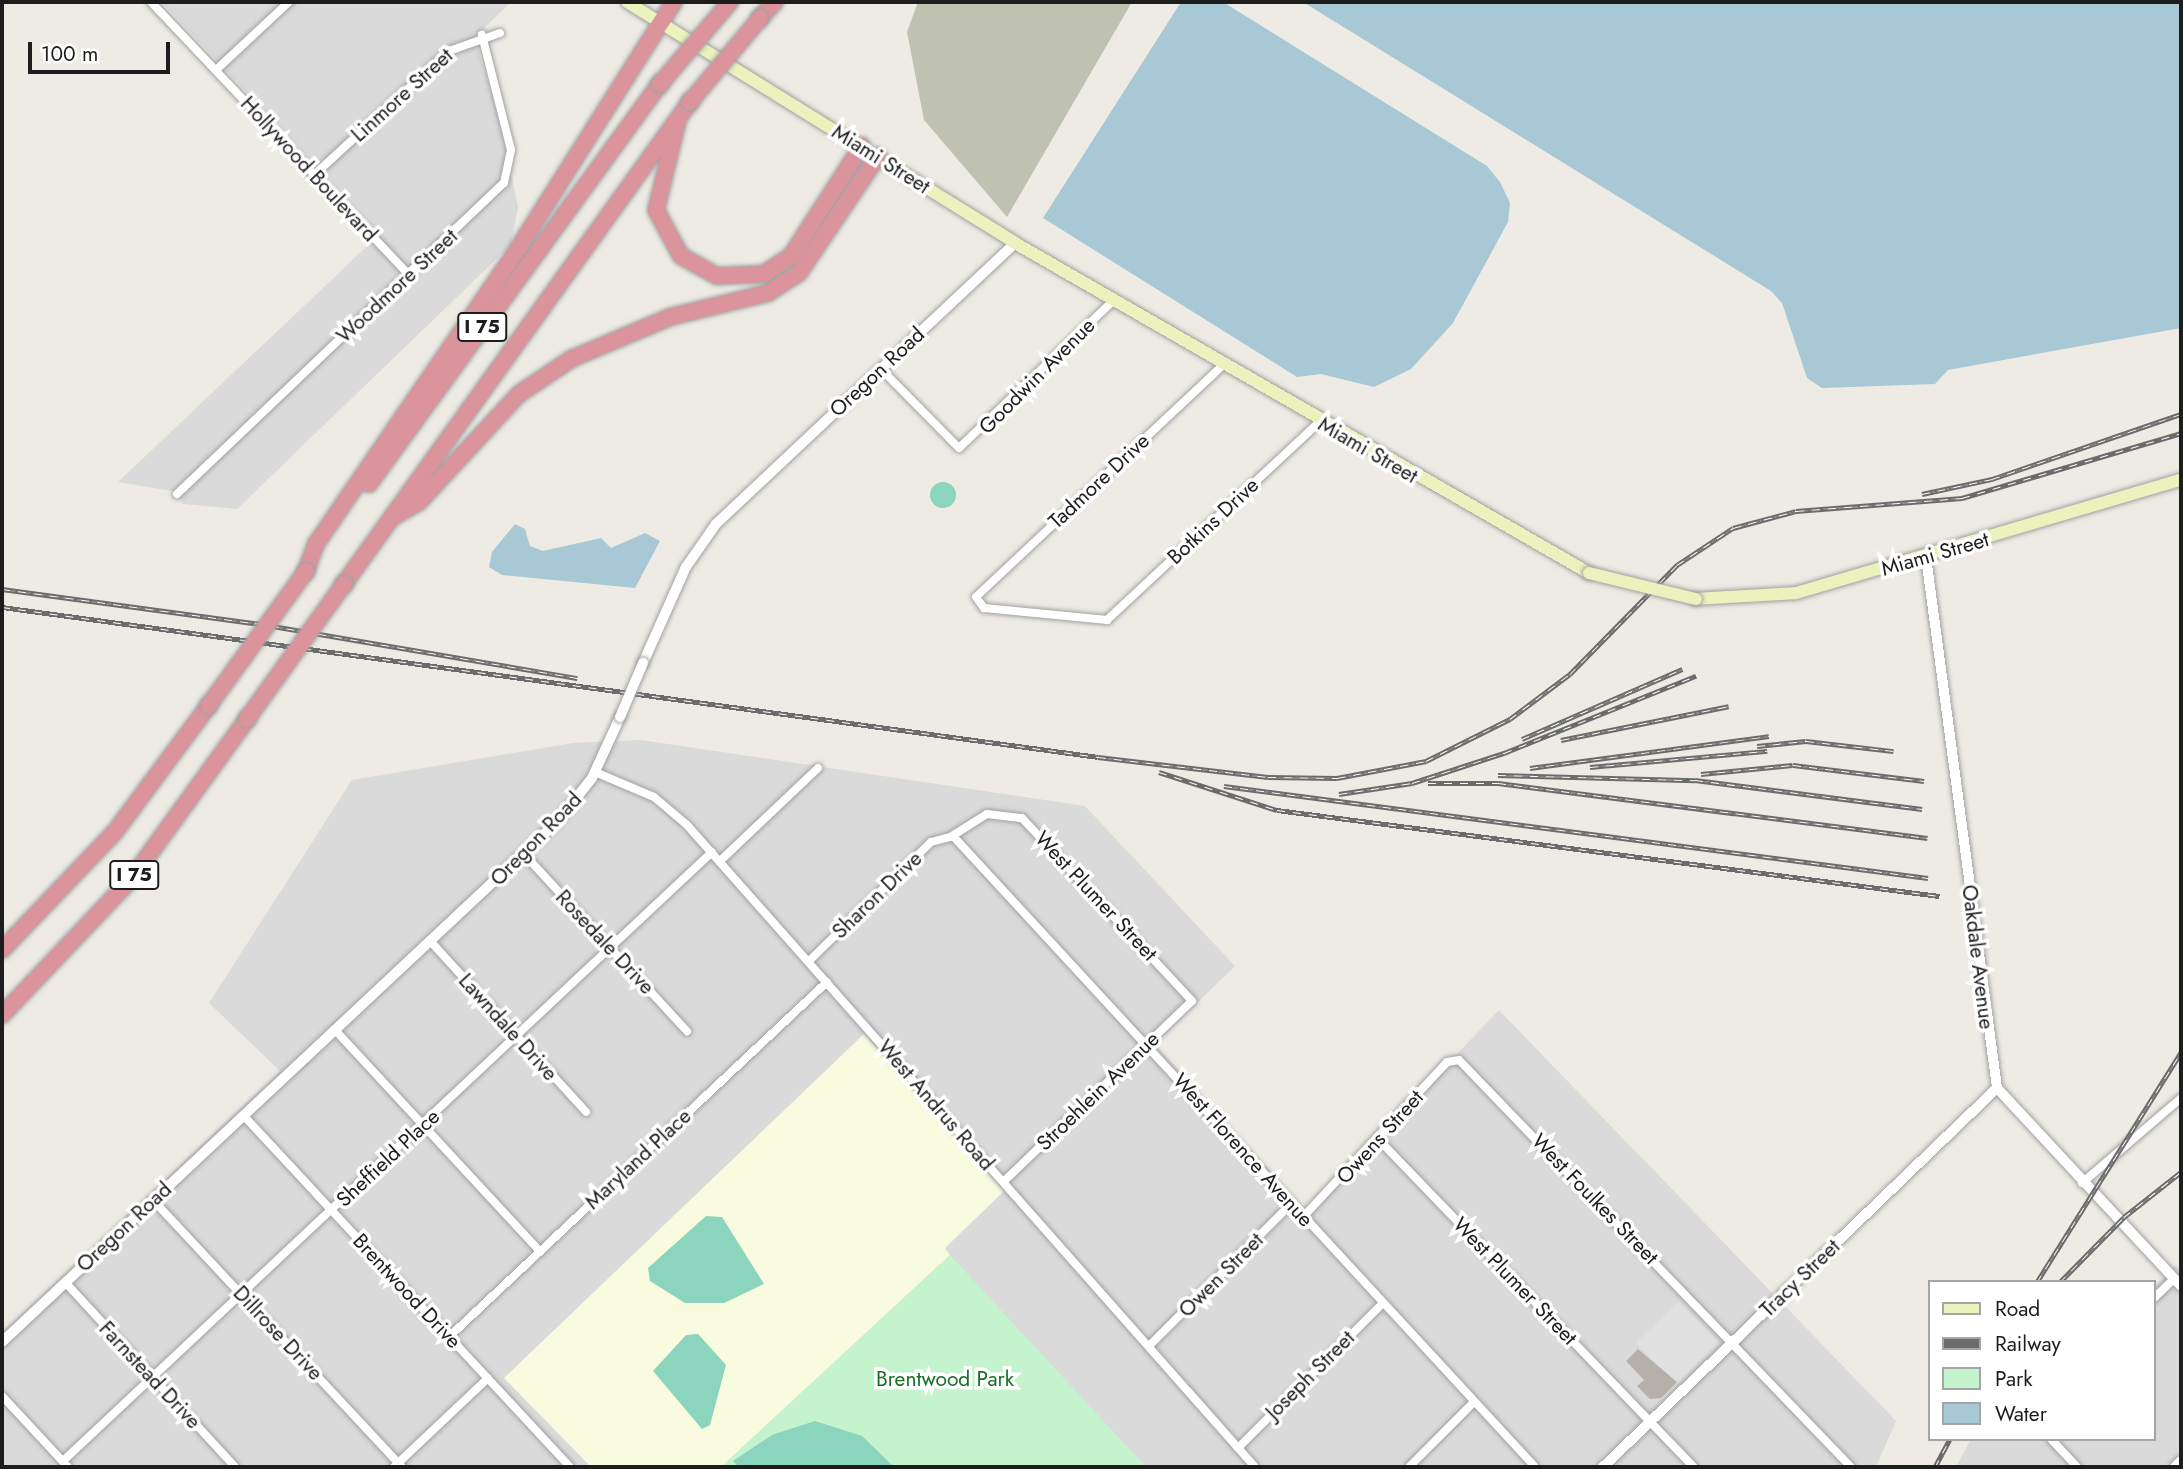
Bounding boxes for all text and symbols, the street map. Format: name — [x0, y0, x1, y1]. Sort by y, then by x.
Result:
scale bar — [32, 28, 173, 72]
text: 100 m — [41, 39, 98, 69]
street label: Linmore Street — [346, 43, 458, 147]
street label: Hollywood Boulevard — [235, 91, 383, 247]
street label: Miami Street — [827, 119, 935, 199]
street label: Woodmore Street — [331, 224, 463, 348]
road number: I 75 — [456, 312, 508, 342]
street label: Goodwin Avenue — [974, 313, 1100, 439]
street label: Oregon Road — [824, 322, 930, 422]
street label: Miami Street — [1314, 411, 1422, 489]
street label: Tadmore Drive — [1044, 428, 1154, 534]
street label: Botkins Drive — [1162, 472, 1264, 570]
street label: Miami Street — [1878, 527, 1992, 581]
street label: Oregon Road — [485, 787, 587, 891]
street label: West Plumer Street — [1030, 826, 1162, 966]
street label: Sharon Drive — [827, 846, 927, 944]
road number: I 75 — [108, 860, 160, 890]
street label: Oakdale Avenue — [1957, 883, 1999, 1031]
street label: Rosedale Drive — [550, 885, 660, 999]
street label: Lawndale Drive — [453, 968, 563, 1086]
street label: Stroehlein Avenue — [1031, 1026, 1165, 1156]
street label: West Andrus Road — [872, 1035, 1000, 1175]
street label: West Florence Avenue — [1167, 1068, 1319, 1232]
street label: Owens Street — [1331, 1085, 1429, 1189]
street label: Sheffield Place — [331, 1104, 445, 1212]
street label: Maryland Place — [580, 1104, 696, 1214]
street label: West Foulkes Street — [1526, 1129, 1664, 1269]
street label: Oregon Road — [71, 1177, 177, 1277]
street label: West Plumer Street — [1448, 1212, 1582, 1350]
street label: Owen Street — [1174, 1228, 1268, 1322]
street label: Brentwood Drive — [348, 1229, 466, 1353]
street label: Tracy Street — [1755, 1234, 1845, 1322]
legend — [1927, 1280, 2155, 1441]
street label: Dillrose Drive — [228, 1281, 328, 1385]
text: Road — [1995, 1294, 2040, 1324]
street label: Farnstead Drive — [94, 1316, 206, 1434]
street label: Joseph Street — [1260, 1325, 1360, 1425]
text: Railway — [1995, 1329, 2061, 1359]
text: Park — [1995, 1364, 2032, 1394]
park label: Brentwood Park — [876, 1366, 1014, 1392]
text: Water — [1995, 1399, 2047, 1429]

